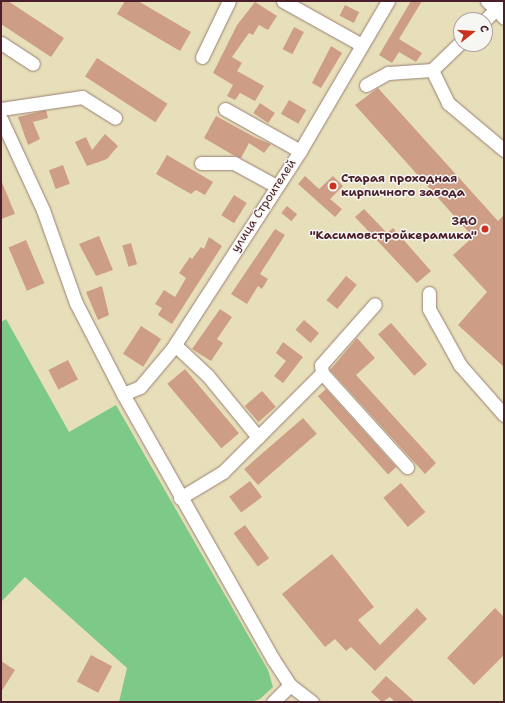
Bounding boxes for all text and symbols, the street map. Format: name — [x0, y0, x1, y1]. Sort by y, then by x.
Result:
north arrow — [453, 12, 493, 52]
text: С — [476, 23, 492, 34]
street label: улица Строителей — [229, 157, 299, 255]
place label: Старая проходная кирпичного завода — [341, 172, 465, 200]
marker: Старая проходная кирпичного завода — [328, 181, 338, 191]
place label: ЗАО "Касимовстройкерамика" — [309, 215, 477, 243]
marker: ЗАО "Касимовстройкерамика" — [480, 224, 490, 234]

